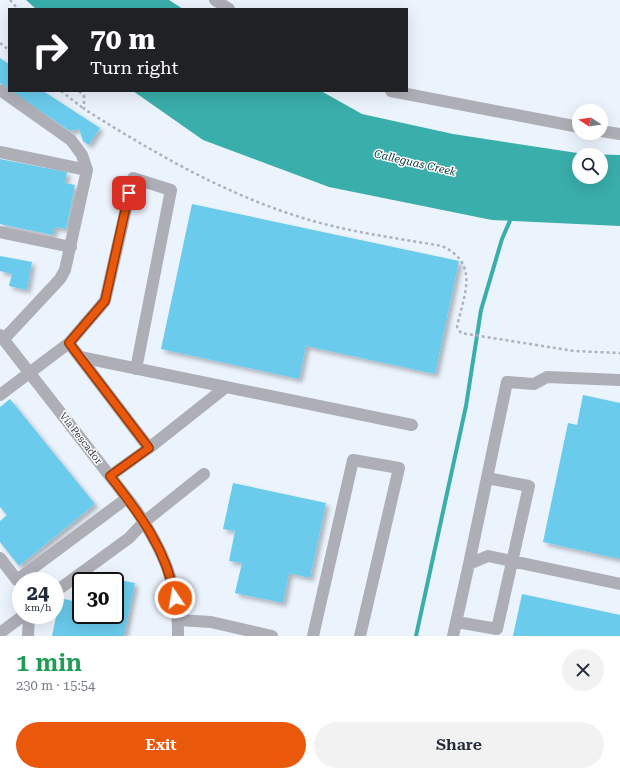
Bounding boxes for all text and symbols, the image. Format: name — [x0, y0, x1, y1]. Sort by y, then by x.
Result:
text: 70 m — [90, 23, 155, 56]
icon: right — [24, 24, 76, 76]
text: Turn right — [90, 57, 178, 78]
north arrow — [572, 104, 608, 140]
map controls — [572, 104, 608, 184]
water label: Calleguas Creek — [373, 147, 457, 179]
button: search — [572, 148, 608, 184]
pin — [112, 176, 146, 210]
icon: arrive — [118, 182, 140, 204]
street label: Via Pescador — [58, 410, 104, 466]
speed limit sign: 30 — [72, 572, 124, 624]
position arrow — [154, 577, 196, 619]
text: 24 — [27, 581, 49, 605]
text: km/h — [25, 602, 51, 613]
text: 1 min — [16, 649, 82, 677]
button: close — [562, 649, 604, 691]
text: 230 m · 15:54 — [16, 678, 95, 693]
button: Exit — [16, 722, 306, 768]
button: Share — [314, 722, 604, 768]

